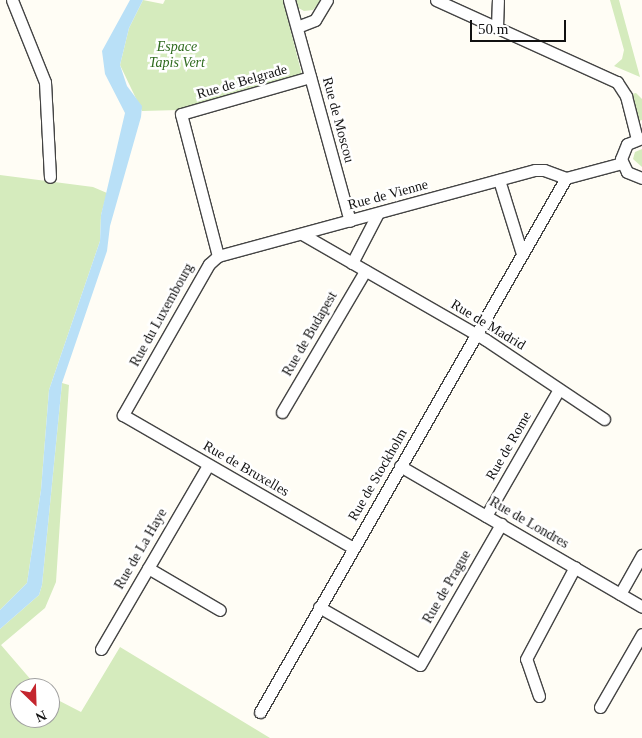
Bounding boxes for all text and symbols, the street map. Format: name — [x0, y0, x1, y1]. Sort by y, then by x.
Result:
scale bar — [472, 10, 568, 42]
text: 50 m — [478, 21, 508, 37]
park label: Espace Tapis Vert — [149, 39, 205, 72]
street label: Rue de Belgrade — [195, 61, 289, 103]
street label: Rue de Moscou — [319, 75, 357, 165]
street label: Rue de Vienne — [346, 176, 430, 214]
street label: Rue du Luxembourg — [127, 260, 197, 370]
street label: Rue de Budapest — [279, 289, 341, 379]
street label: Rue de Madrid — [448, 296, 528, 354]
street label: Rue de Rome — [483, 409, 535, 483]
street label: Rue de Stockholm — [345, 426, 411, 524]
street label: Rue de Bruxelles — [200, 438, 292, 500]
street label: Rue de Londres — [486, 494, 572, 552]
street label: Rue de La Haye — [111, 506, 171, 592]
street label: Rue de Prague — [419, 547, 475, 627]
north arrow — [10, 678, 60, 728]
text: N — [33, 707, 49, 725]

